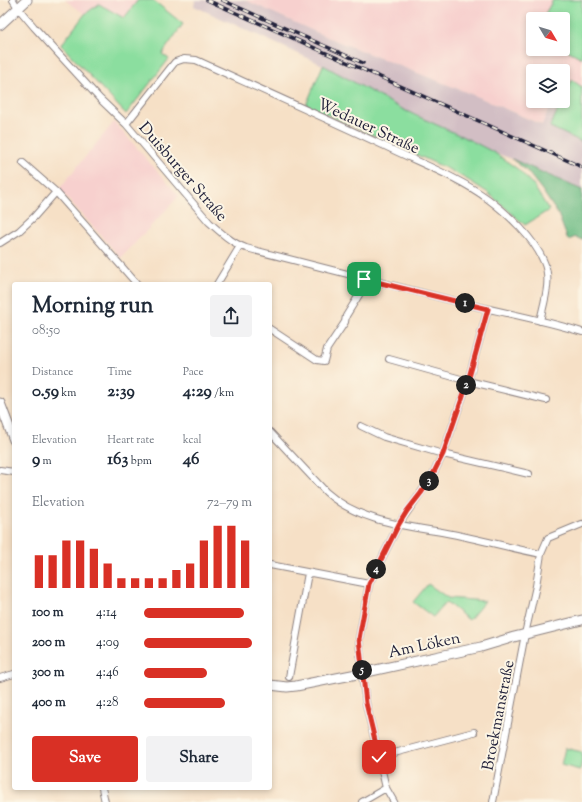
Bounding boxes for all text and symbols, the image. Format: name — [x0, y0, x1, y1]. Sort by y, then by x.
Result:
north arrow — [526, 12, 570, 56]
map controls — [526, 12, 570, 108]
button: layers — [526, 64, 570, 108]
street label: Wedauer Straße — [313, 94, 423, 161]
street label: Duisburger Straße — [132, 118, 232, 228]
pin — [347, 262, 381, 296]
icon: arrive — [353, 268, 375, 290]
text: Morning run — [32, 291, 154, 323]
pin: 1 — [455, 293, 475, 313]
button: share — [210, 295, 252, 337]
text: 1 — [463, 295, 467, 311]
text: 08:50 — [32, 322, 60, 340]
text: Distance — [32, 364, 73, 380]
text: Time — [107, 364, 132, 380]
text: Pace — [183, 364, 204, 380]
pin: 2 — [456, 375, 476, 395]
text: 2 — [463, 377, 469, 393]
text: 0.59 — [32, 380, 59, 404]
text: 2:39 — [107, 380, 135, 404]
text: 4:29 — [183, 380, 212, 404]
text: km — [59, 385, 76, 401]
text: /km — [212, 385, 234, 401]
text: Elevation — [32, 432, 77, 448]
text: Heart rate — [107, 432, 154, 448]
text: kcal — [183, 432, 202, 448]
text: 9 — [32, 448, 40, 472]
text: 163 — [107, 448, 128, 472]
text: 46 — [183, 448, 200, 472]
text: m — [40, 453, 52, 469]
text: bpm — [128, 453, 152, 469]
pin: 3 — [419, 471, 439, 491]
text: 3 — [427, 473, 431, 489]
text: Elevation — [32, 494, 85, 512]
text: 72–79 m — [207, 494, 252, 512]
pin: 4 — [366, 559, 386, 579]
text: 4 — [373, 561, 379, 577]
text: 100 m — [32, 604, 64, 622]
text: 4:14 — [96, 604, 117, 622]
street label: Am Löken — [386, 627, 463, 665]
text: 200 m — [32, 634, 65, 652]
text: 4:09 — [96, 634, 119, 652]
street label: Broekmanstraße — [477, 658, 521, 773]
pin: 5 — [352, 660, 372, 680]
text: 5 — [360, 662, 364, 678]
text: 300 m — [32, 664, 64, 682]
text: 4:46 — [96, 664, 119, 682]
text: 400 m — [32, 694, 66, 712]
text: 4:28 — [96, 694, 119, 712]
button: Save — [32, 736, 138, 782]
button: Share — [146, 736, 252, 782]
pin — [362, 740, 396, 774]
icon: check — [368, 746, 390, 768]

